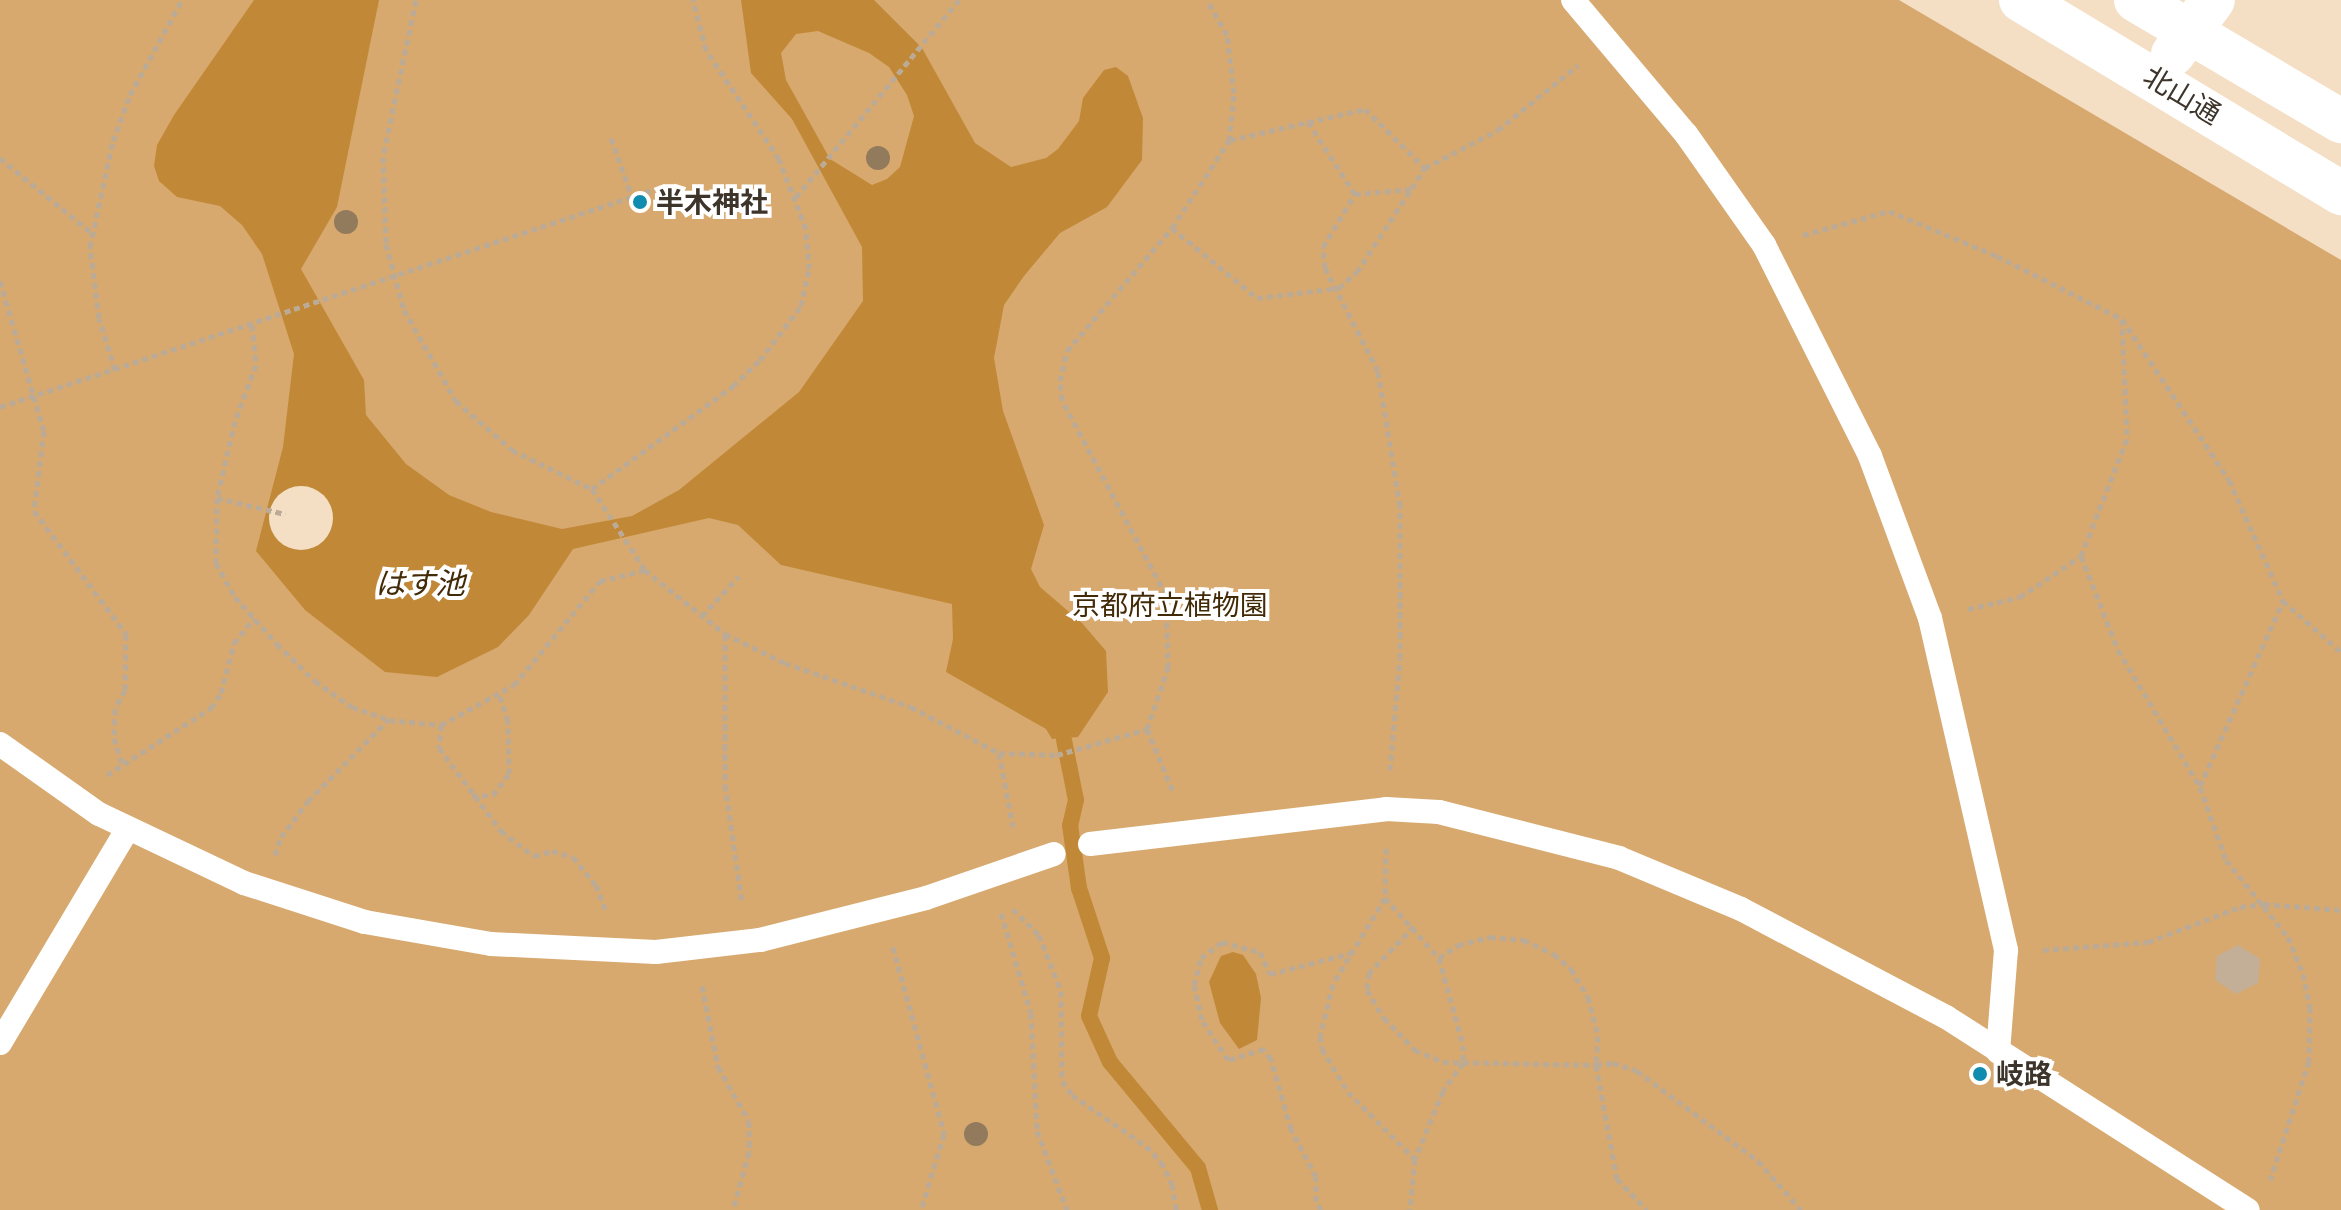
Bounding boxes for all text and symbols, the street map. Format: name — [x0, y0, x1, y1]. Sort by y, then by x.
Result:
street label: 北山通 — [2137, 59, 2227, 131]
place label: 半木神社 — [656, 185, 768, 219]
marker: 半木神社 — [631, 193, 649, 211]
water label: はす池 — [375, 565, 465, 601]
park label: 京都府立植物園 — [1072, 588, 1268, 622]
place label: 岐路 — [1996, 1057, 2052, 1091]
marker: 岐路 — [1971, 1065, 1989, 1083]

